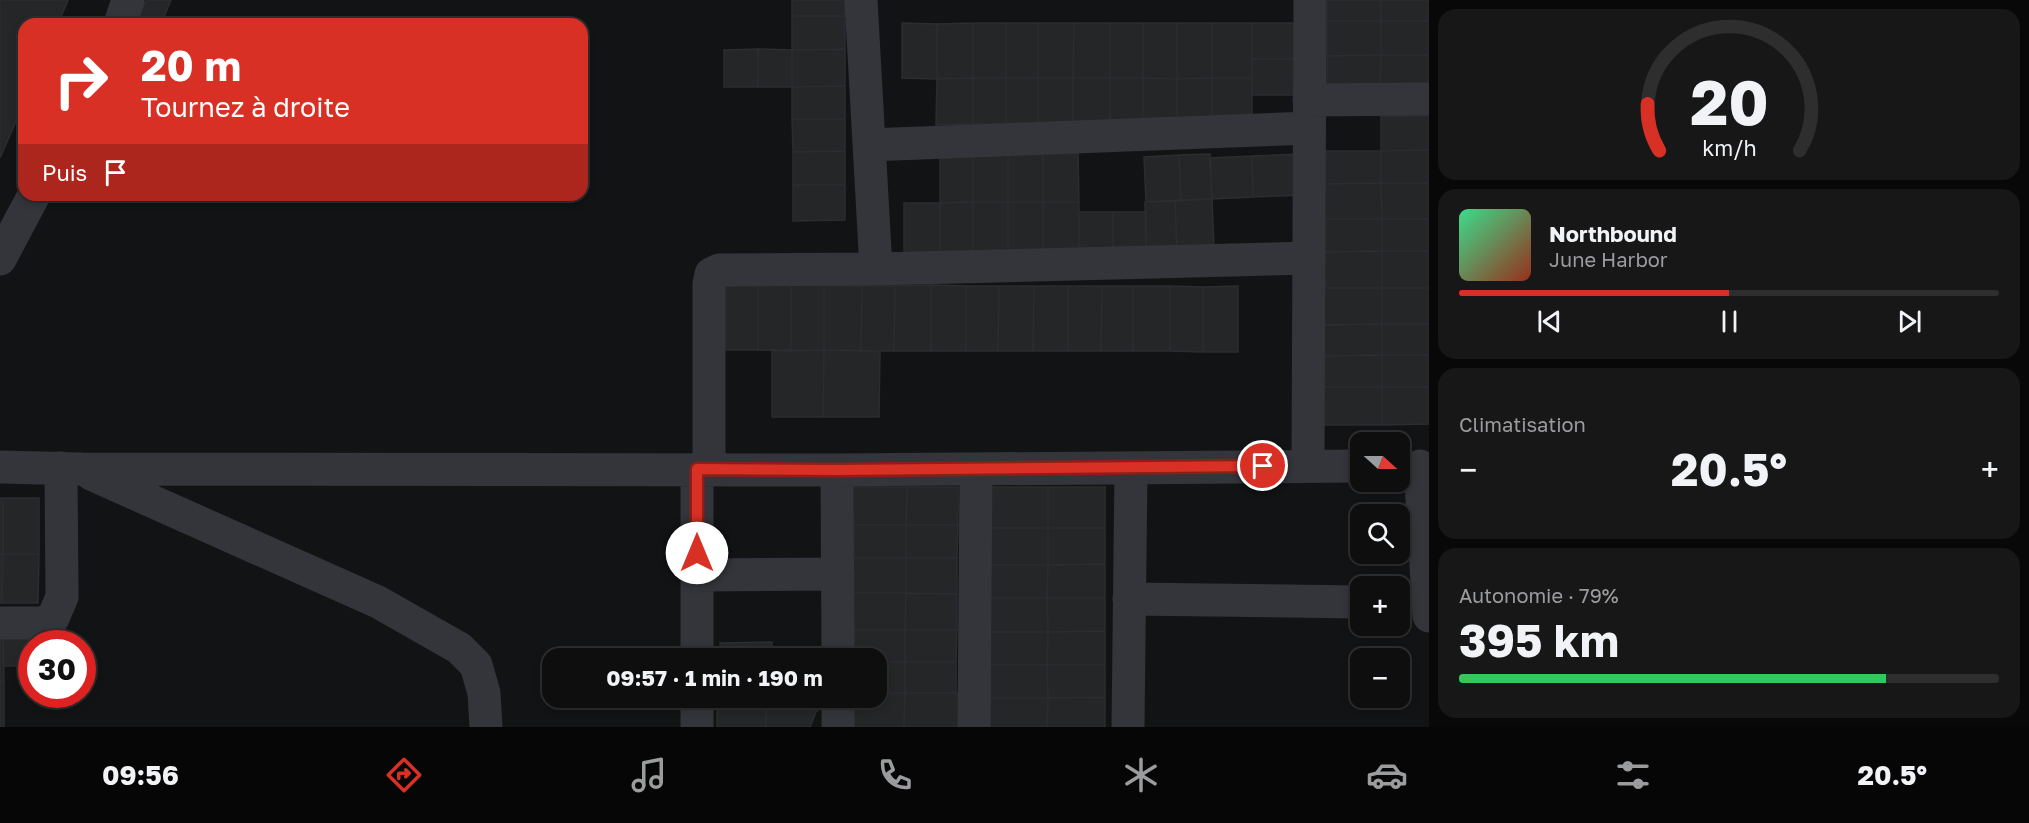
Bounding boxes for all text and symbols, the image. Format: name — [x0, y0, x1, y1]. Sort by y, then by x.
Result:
text: 20 m — [141, 40, 241, 90]
icon: right — [42, 42, 120, 120]
text: 20 — [1690, 64, 1768, 139]
text: Tournez à droite — [141, 91, 350, 123]
text: km/h — [1702, 136, 1756, 162]
icon: arrive — [99, 156, 132, 189]
text: Puis — [42, 159, 87, 186]
text: Northbound — [1549, 220, 1677, 247]
text: June Harbor — [1549, 247, 1668, 271]
icon: previous — [1533, 305, 1566, 338]
icon: pause — [1713, 305, 1746, 338]
icon: next — [1893, 305, 1926, 338]
text: Climatisation — [1459, 412, 1586, 436]
north arrow — [1350, 432, 1410, 492]
map controls — [1350, 432, 1410, 708]
pin — [1237, 440, 1288, 491]
text: 20.5° — [1671, 442, 1787, 496]
icon: arrive — [1246, 449, 1279, 482]
text: − — [1459, 450, 1477, 489]
text: + — [1981, 450, 1999, 489]
button: search — [1350, 504, 1410, 564]
position arrow — [665, 521, 729, 585]
button: + — [1350, 576, 1410, 636]
text: Autonomie · 79% — [1459, 583, 1619, 607]
text: 395 km — [1459, 613, 1619, 667]
speed limit sign: 30 — [18, 630, 96, 708]
button: − — [1350, 648, 1410, 708]
text: 09:57 · 1 min · 190 m — [606, 664, 823, 691]
icon: directions — [383, 754, 425, 796]
icon: music — [628, 754, 670, 796]
icon: phone — [874, 754, 916, 796]
icon: climate — [1120, 754, 1162, 796]
icon: car — [1366, 754, 1408, 796]
icon: filters — [1612, 754, 1654, 796]
text: 09:56 — [102, 759, 179, 791]
text: 20.5° — [1857, 759, 1927, 791]

